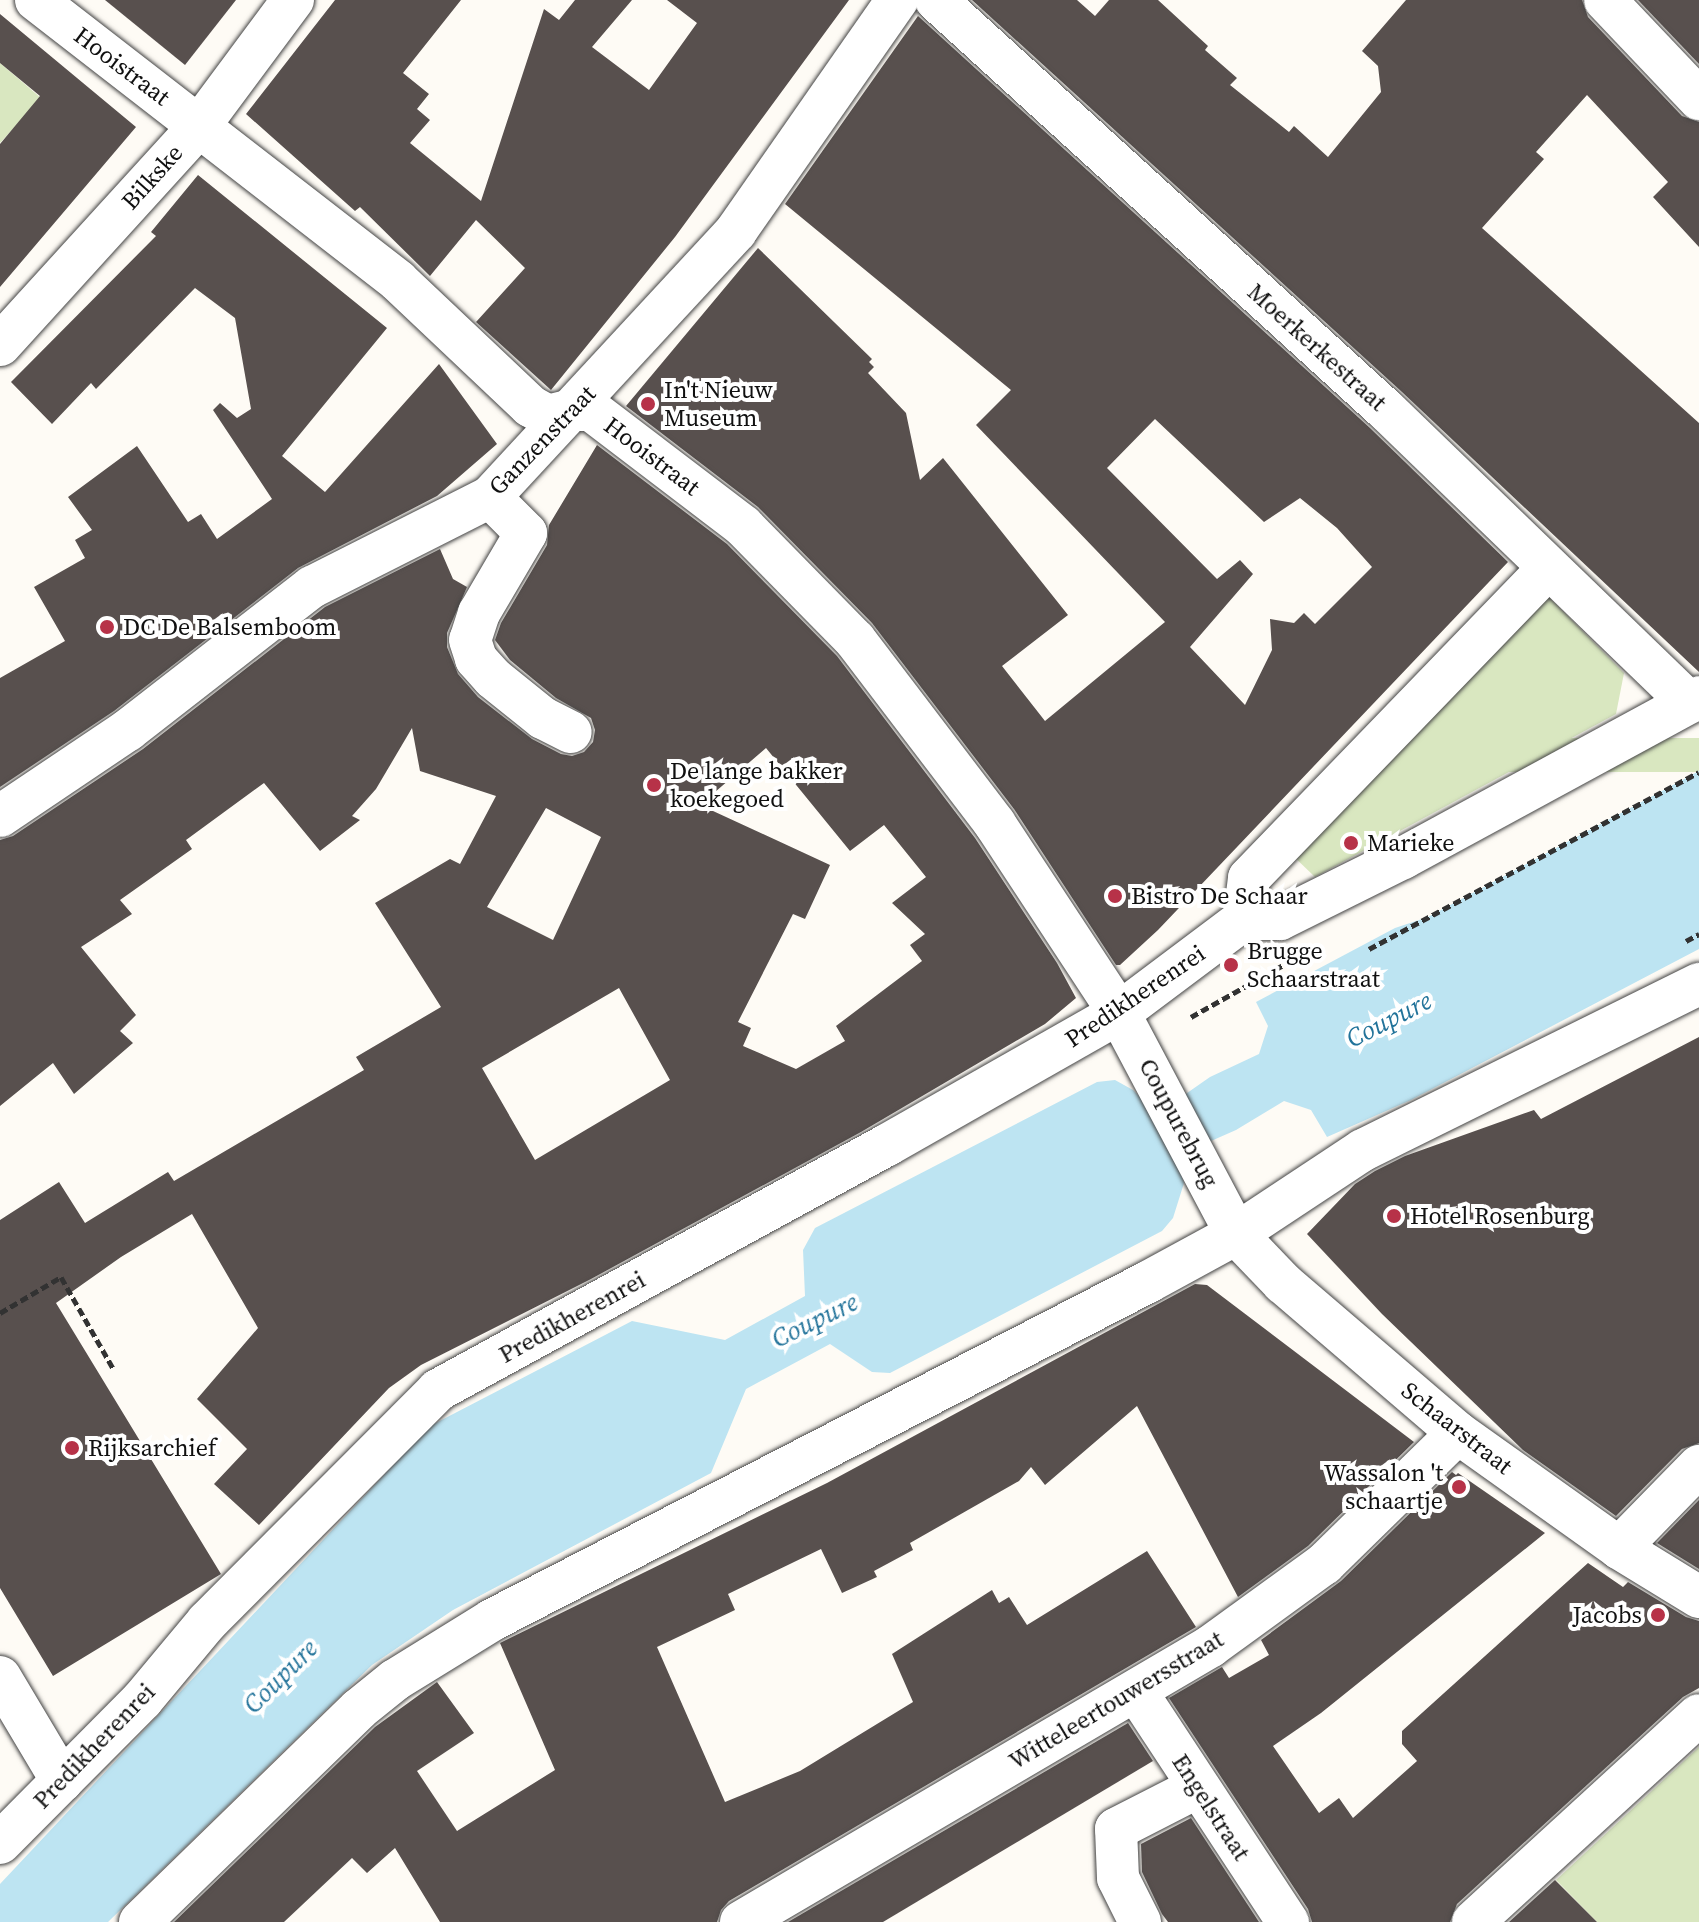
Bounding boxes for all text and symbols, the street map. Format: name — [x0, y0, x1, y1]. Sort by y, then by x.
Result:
street label: Hooistraat — [69, 21, 175, 111]
street label: Bilkske — [115, 139, 189, 215]
street label: Moerkerkestraat — [1242, 277, 1392, 417]
place label: In't Nieuw Museum — [664, 376, 773, 432]
street label: Ganzenstraat — [483, 379, 601, 501]
marker: In't Nieuw Museum — [639, 395, 657, 413]
street label: Hooistraat — [599, 411, 705, 501]
place label: DC De Balsemboom — [123, 613, 336, 641]
marker: DC De Balsemboom — [98, 618, 116, 636]
place label: De lange bakker koekegoed — [670, 757, 843, 813]
marker: De lange bakker koekegoed — [645, 776, 663, 794]
place label: Marieke — [1367, 829, 1454, 857]
marker: Marieke — [1342, 834, 1360, 852]
place label: Bistro De Schaar — [1131, 882, 1308, 910]
marker: Bistro De Schaar — [1106, 887, 1124, 905]
place label: Brugge Schaarstraat — [1247, 937, 1380, 993]
street label: Predikherenrei — [1060, 939, 1210, 1053]
marker: Brugge Schaarstraat — [1222, 956, 1240, 974]
water label: Coupure — [1341, 985, 1437, 1055]
street label: Coupurebrug — [1133, 1054, 1225, 1192]
place label: Hotel Rosenburg — [1410, 1202, 1590, 1230]
marker: Hotel Rosenburg — [1385, 1207, 1403, 1225]
street label: Predikherenrei — [494, 1265, 650, 1369]
water label: Coupure — [767, 1287, 863, 1355]
street label: Schaarstraat — [1396, 1376, 1518, 1480]
place label: Rijksarchief — [88, 1434, 216, 1462]
marker: Rijksarchief — [63, 1439, 81, 1457]
place label: Wassalon 't schaartje — [1324, 1459, 1443, 1515]
marker: Wassalon 't schaartje — [1450, 1478, 1468, 1496]
place label: Jacobs — [1573, 1601, 1642, 1629]
marker: Jacobs — [1649, 1606, 1667, 1624]
street label: Witteleertouwersstraat — [1004, 1625, 1228, 1775]
water label: Coupure — [238, 1634, 324, 1720]
street label: Predikherenrei — [27, 1678, 161, 1814]
street label: Engelstraat — [1166, 1749, 1256, 1865]

